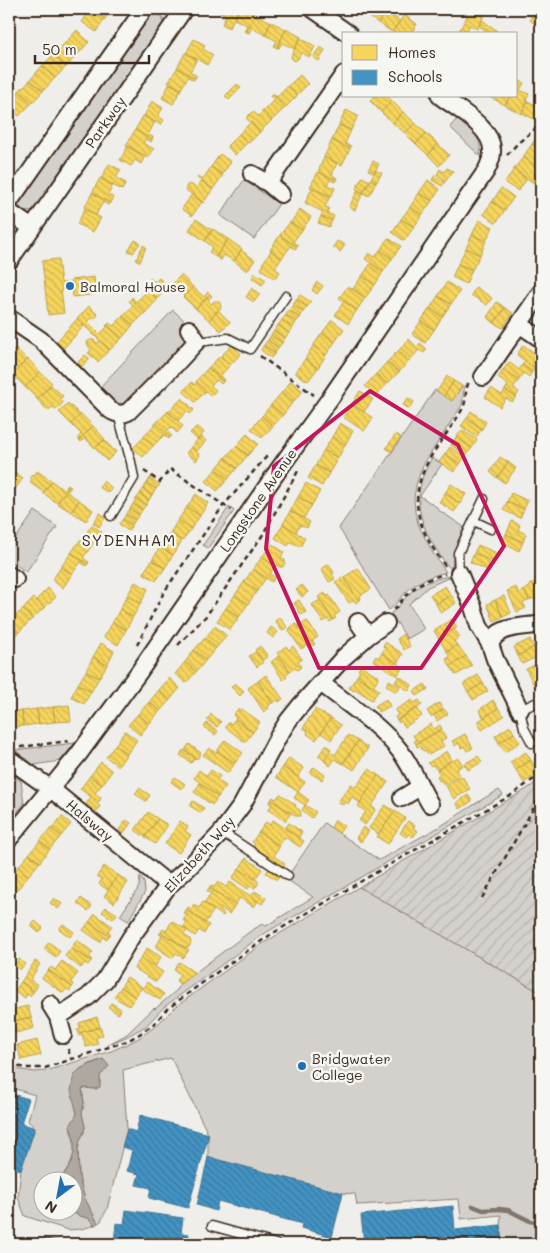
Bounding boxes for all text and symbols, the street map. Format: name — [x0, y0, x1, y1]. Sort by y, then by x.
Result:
scale bar — [35, 32, 149, 64]
legend — [342, 32, 518, 98]
text: 50 m — [42, 39, 77, 59]
text: Homes — [388, 42, 436, 62]
text: Schools — [388, 66, 443, 86]
street label: Parkway — [80, 93, 130, 151]
place label: Balmoral House — [80, 277, 186, 296]
marker: Balmoral House — [64, 280, 76, 292]
street label: Longstone Avenue — [215, 445, 301, 555]
district label: SYDENHAM — [82, 529, 176, 550]
street label: Halsway — [62, 795, 118, 845]
street label: Elizabeth Way — [160, 812, 238, 896]
place label: Bridgwater College — [312, 1049, 390, 1084]
marker: Bridgwater College — [296, 1060, 308, 1072]
north arrow — [32, 1170, 82, 1220]
text: N — [41, 1197, 60, 1218]

